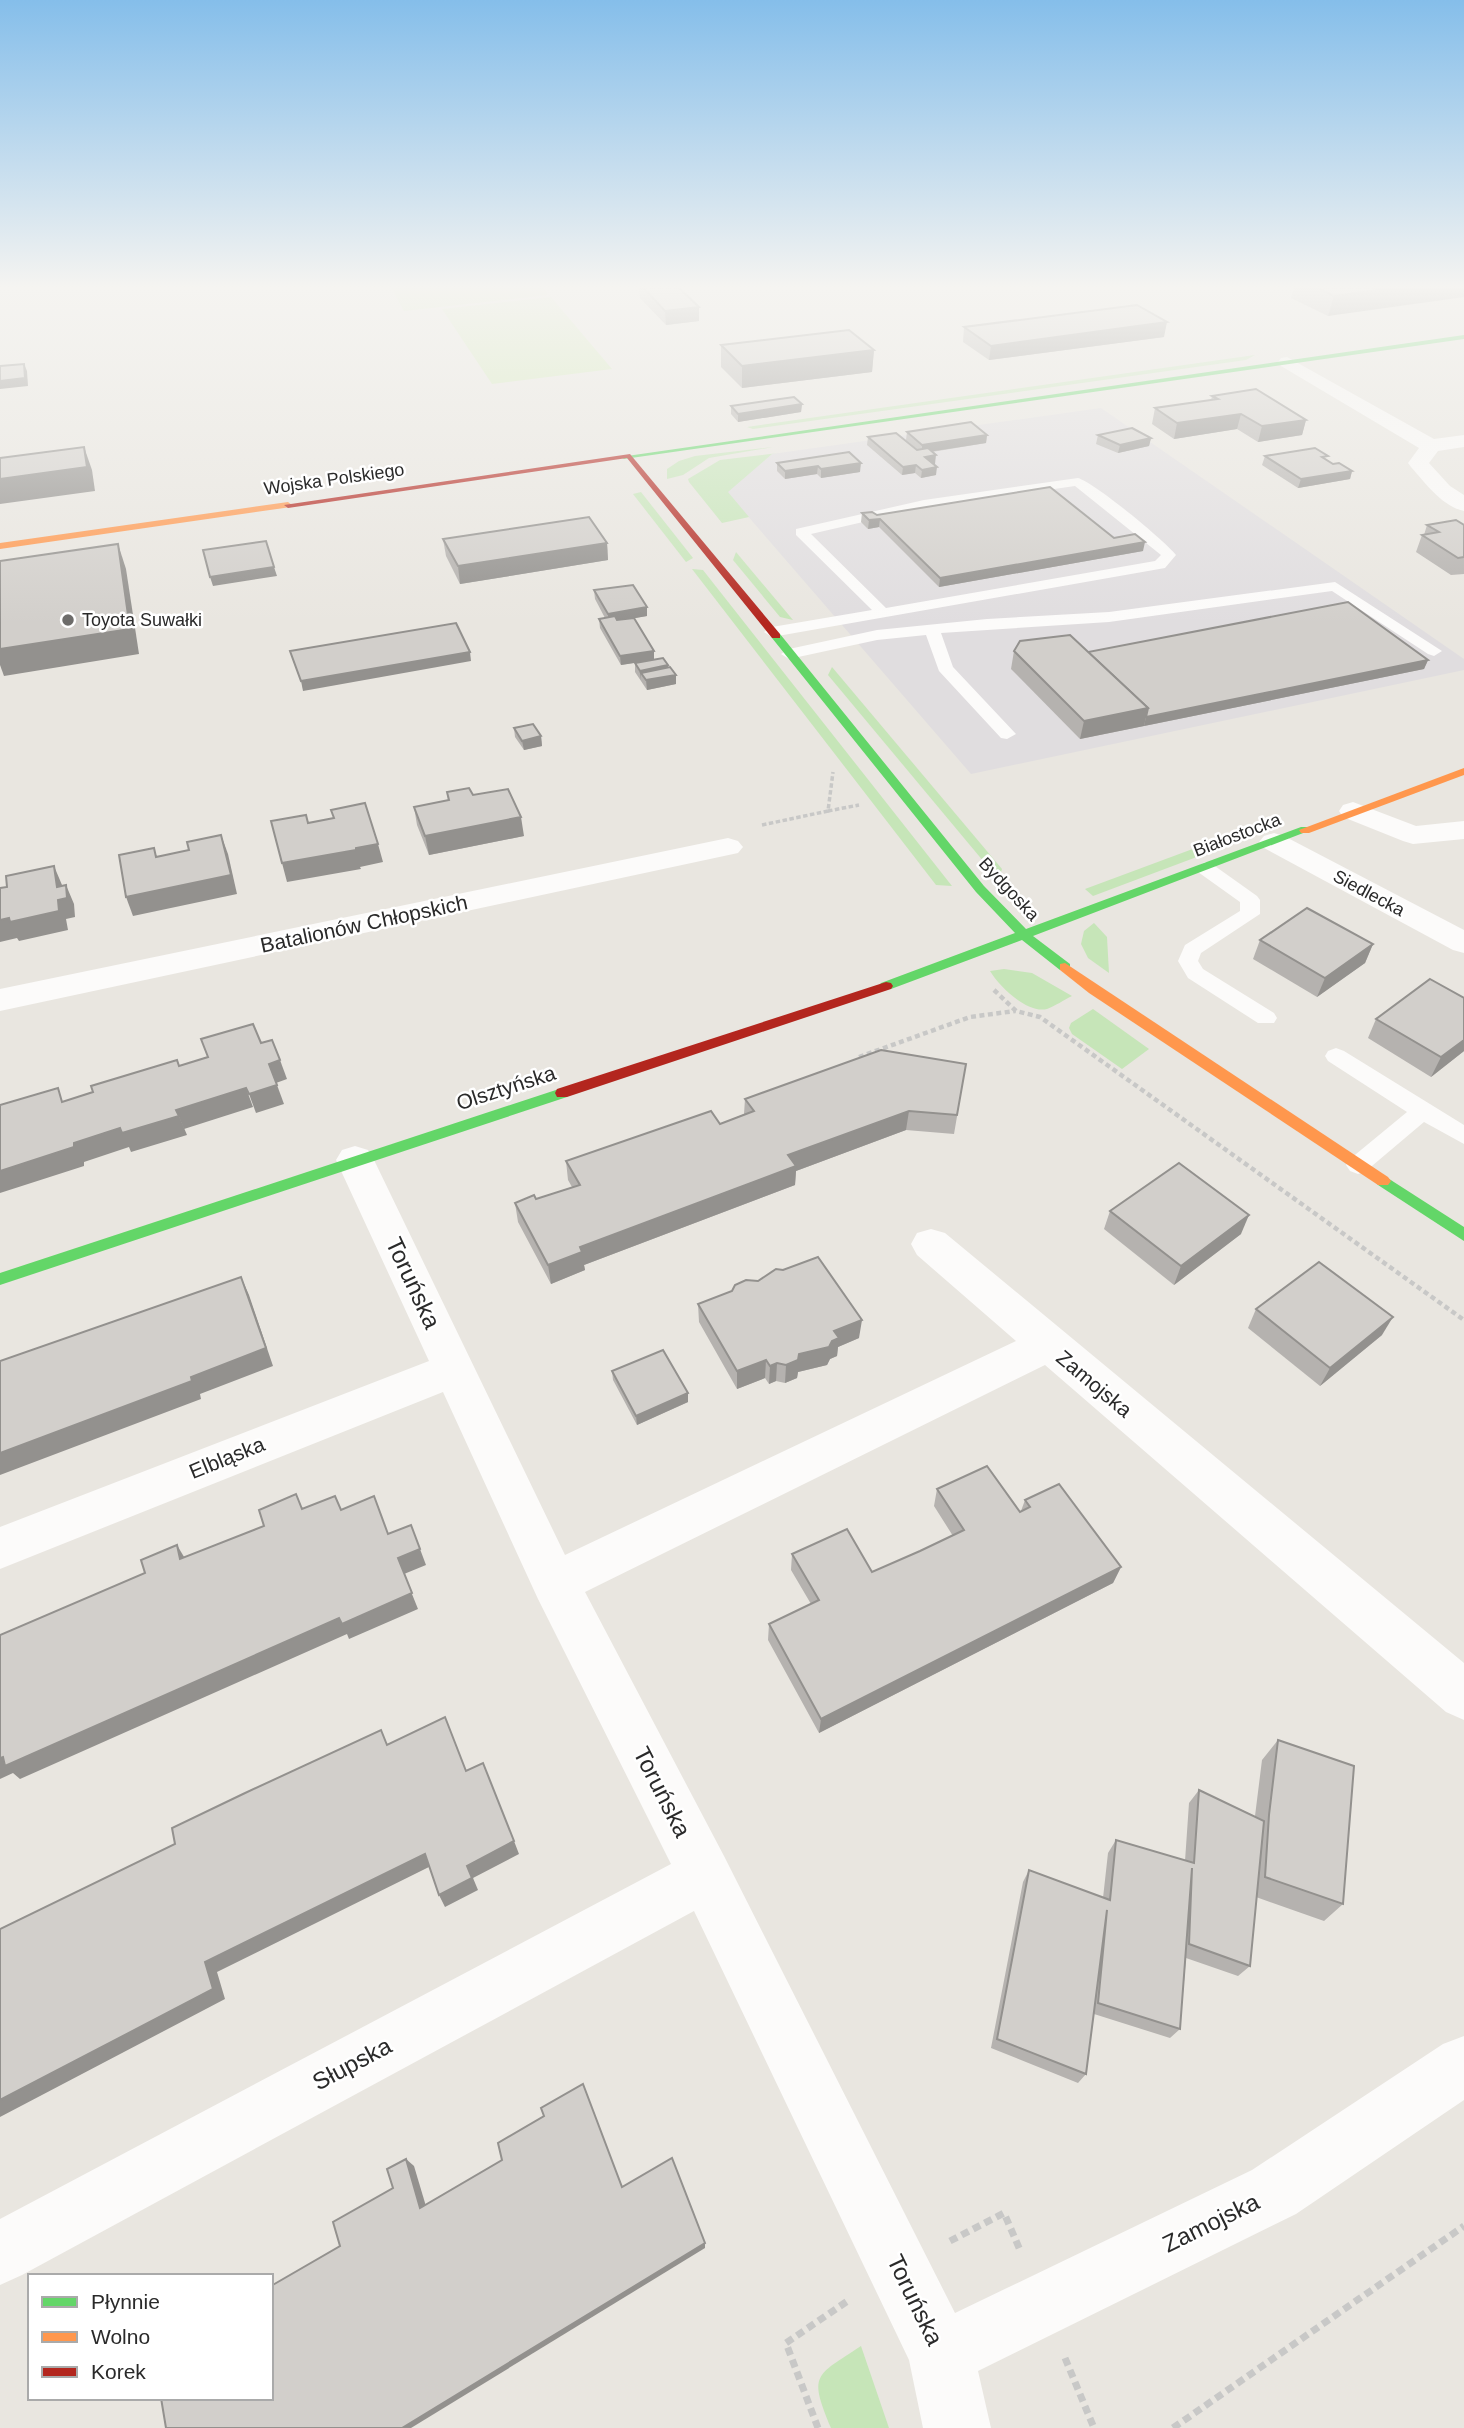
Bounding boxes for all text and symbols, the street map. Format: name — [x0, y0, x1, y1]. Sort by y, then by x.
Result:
street label: Wojska Polskiego — [262, 459, 406, 499]
place label: Toyota Suwałki — [82, 610, 202, 630]
marker: Toyota Suwałki — [60, 612, 76, 628]
street label: Białostocka — [1190, 809, 1284, 861]
street label: Bydgoska — [975, 853, 1044, 925]
street label: Siedlecka — [1330, 866, 1409, 921]
street label: Batalionów Chłopskich — [258, 890, 470, 957]
street label: Olsztyńska — [453, 1061, 559, 1114]
street label: Toruńska — [381, 1233, 447, 1333]
street label: Zamojska — [1052, 1346, 1137, 1422]
street label: Elbląska — [186, 1432, 268, 1483]
street label: Toruńska — [628, 1742, 697, 1842]
street label: Słupska — [308, 2031, 396, 2096]
street label: Zamojska — [1158, 2187, 1264, 2257]
street label: Toruńska — [882, 2250, 949, 2350]
legend — [28, 2274, 273, 2400]
text: Płynnie — [91, 2290, 160, 2313]
text: Wolno — [91, 2325, 150, 2348]
text: Korek — [91, 2360, 146, 2383]

